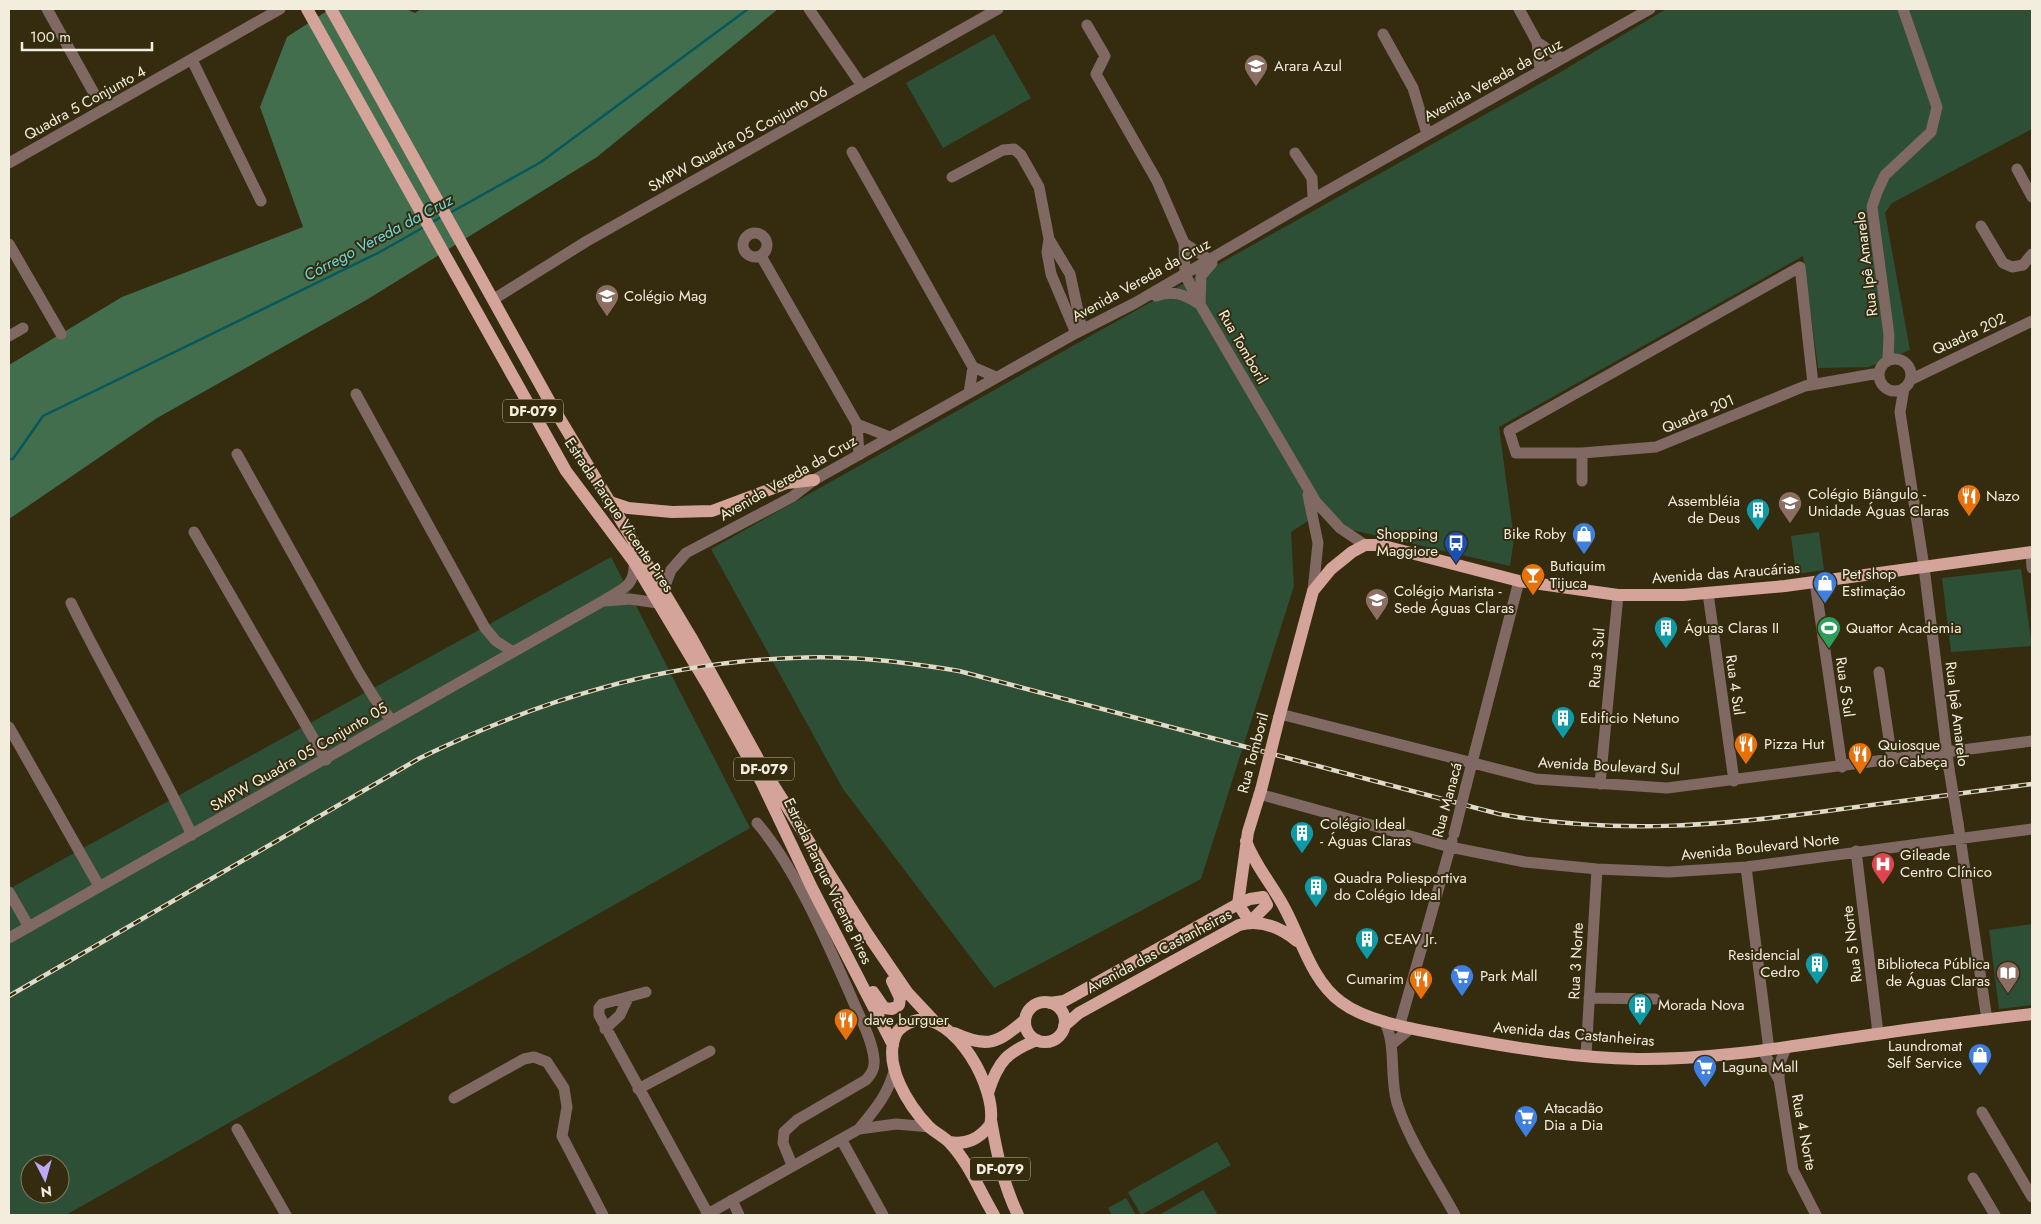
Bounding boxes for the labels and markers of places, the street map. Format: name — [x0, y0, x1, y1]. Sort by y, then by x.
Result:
school or university icon: Arara Azul — [1243, 53, 1269, 87]
place label: Arara Azul — [1274, 55, 1342, 77]
school or university icon: Colégio Mag — [594, 283, 620, 317]
place label: Colégio Mag — [624, 285, 707, 307]
place label: Colégio Biângulo - Unidade Águas Claras — [1808, 483, 1949, 522]
restaurant icon: Nazo — [1956, 483, 1982, 517]
place label: Nazo — [1986, 485, 2020, 507]
place label: Assembléia de Deus — [1668, 490, 1740, 529]
school or university icon: Colégio Biângulo - Unidade Águas Claras — [1777, 490, 1803, 524]
building icon: Assembléia de Deus — [1745, 497, 1771, 531]
shop icon: Bike Roby — [1571, 521, 1597, 555]
place label: Shopping Maggiore — [1376, 523, 1438, 562]
place label: Bike Roby — [1504, 523, 1566, 545]
bus stop icon: Shopping Maggiore — [1443, 530, 1469, 564]
place label: Butiquim Tijuca — [1550, 555, 1606, 594]
bar icon: Butiquim Tijuca — [1520, 562, 1546, 596]
place label: Pet shop Estimação — [1842, 563, 1905, 602]
shop icon: Pet shop Estimação — [1812, 570, 1838, 604]
place label: Colégio Marista - Sede Águas Claras — [1394, 580, 1514, 619]
school or university icon: Colégio Marista - Sede Águas Claras — [1364, 587, 1390, 621]
building icon: Águas Claras II — [1653, 615, 1679, 649]
sports icon: Quattor Academia — [1816, 615, 1842, 649]
place label: Águas Claras II — [1684, 617, 1779, 639]
place label: Quattor Academia — [1846, 617, 1961, 639]
building icon: Edificio Netuno — [1550, 705, 1576, 739]
place label: Edificio Netuno — [1580, 707, 1680, 729]
restaurant icon: Pizza Hut — [1733, 731, 1759, 765]
place label: Pizza Hut — [1764, 733, 1825, 755]
place label: Quiosque do Cabeça — [1878, 734, 1947, 773]
restaurant icon: Quiosque do Cabeça — [1847, 741, 1873, 775]
place label: Colégio Ideal - Águas Claras — [1320, 813, 1411, 852]
building icon: Colégio Ideal - Águas Claras — [1289, 820, 1315, 854]
place label: Gileade Centro Clínico — [1900, 844, 1992, 883]
hospital icon: Gileade Centro Clínico — [1870, 851, 1896, 885]
place label: Quadra Poliesportiva do Colégio Ideal — [1334, 867, 1467, 906]
building icon: Quadra Poliesportiva do Colégio Ideal — [1303, 874, 1329, 908]
building icon: CEAV Jr. — [1354, 926, 1380, 960]
place label: CEAV Jr. — [1384, 928, 1438, 950]
place label: Residencial Cedro — [1728, 944, 1800, 983]
building icon: Residencial Cedro — [1804, 951, 1830, 985]
place label: Biblioteca Pública de Águas Claras — [1877, 953, 1990, 992]
library icon: Biblioteca Pública de Águas Claras — [1995, 960, 2021, 994]
supermarket icon: Park Mall — [1449, 963, 1475, 997]
place label: Park Mall — [1480, 965, 1538, 987]
restaurant icon: Cumarim — [1408, 966, 1434, 1000]
place label: Cumarim — [1346, 968, 1404, 990]
building icon: Morada Nova — [1627, 992, 1653, 1026]
place label: Morada Nova — [1658, 994, 1744, 1016]
restaurant icon: dave burguer — [833, 1007, 859, 1041]
place label: dave burguer — [864, 1009, 950, 1031]
place label: Laundromat Self Service — [1887, 1035, 1962, 1074]
shop icon: Laundromat Self Service — [1967, 1042, 1993, 1076]
supermarket icon: Laguna Mall — [1692, 1054, 1718, 1088]
place label: Laguna Mall — [1722, 1056, 1798, 1078]
place label: Atacadão Dia a Dia — [1544, 1097, 1603, 1136]
supermarket icon: Atacadão Dia a Dia — [1513, 1104, 1539, 1138]

